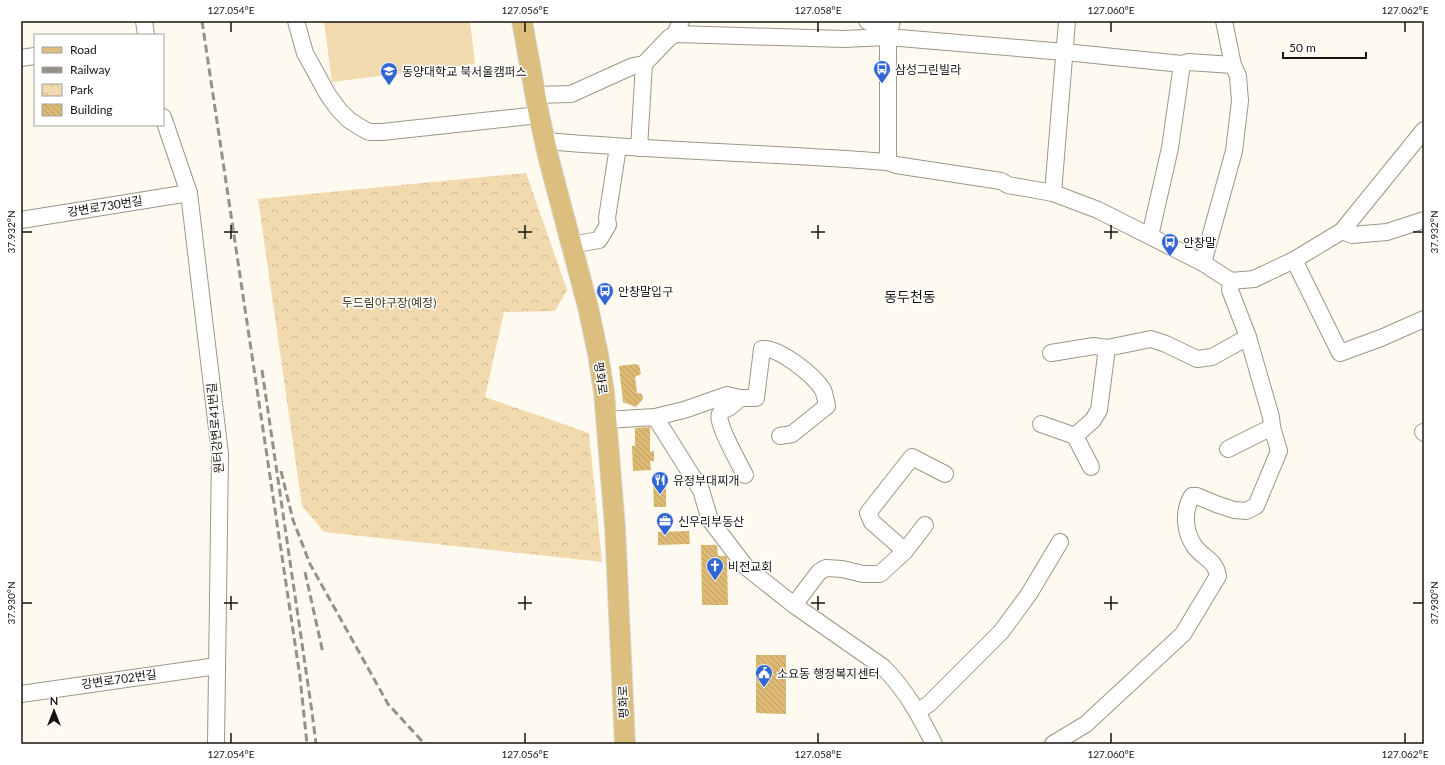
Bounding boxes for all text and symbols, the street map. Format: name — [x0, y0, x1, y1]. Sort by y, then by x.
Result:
text: 127.054°E — [207, 4, 255, 16]
text: 127.056°E — [501, 4, 549, 16]
text: 127.058°E — [794, 4, 842, 16]
text: 127.060°E — [1087, 4, 1135, 16]
text: 127.062°E — [1381, 4, 1429, 16]
legend — [34, 34, 164, 126]
scale bar — [1283, 34, 1366, 60]
text: 50 m — [1289, 40, 1316, 55]
text: Road — [70, 42, 97, 57]
bus stop icon: 삼성그린빌라 — [872, 59, 892, 84]
school or university icon: 동양대학교 북서울캠퍼스 — [379, 61, 399, 86]
text: Railway — [70, 62, 111, 77]
place label: 삼성그린빌라 — [895, 62, 961, 77]
place label: 동양대학교 북서울캠퍼스 — [402, 64, 527, 79]
text: Park — [70, 82, 94, 97]
text: Building — [70, 102, 113, 117]
street label: 강변로730번길 — [66, 193, 144, 219]
text: 37.932°N — [5, 210, 17, 254]
text: 37.932°N — [1428, 210, 1440, 254]
bus stop icon: 안창말 — [1160, 232, 1180, 257]
place label: 안창말 — [1183, 235, 1216, 250]
bus stop icon: 안창말입구 — [595, 281, 615, 306]
place label: 안창말입구 — [618, 284, 673, 299]
district label: 동두천동 — [884, 288, 936, 305]
park label: 두드림야구장(예정) — [342, 295, 436, 310]
street label: 평화로 — [591, 361, 611, 395]
street label: 원터강변로41번길 — [204, 382, 226, 474]
restaurant icon: 유정부대찌개 — [650, 470, 670, 495]
place label: 유정부대찌개 — [673, 473, 739, 488]
office icon: 신우리부동산 — [655, 511, 675, 536]
place label: 신우리부동산 — [678, 514, 744, 529]
church icon: 비전교회 — [705, 556, 725, 581]
place label: 비전교회 — [728, 559, 772, 574]
text: 37.930°N — [5, 581, 17, 625]
text: 37.930°N — [1428, 581, 1440, 625]
public building icon: 소요동 행정복지센터 — [754, 663, 774, 688]
street label: 강변로702번길 — [80, 666, 158, 692]
place label: 소요동 행정복지센터 — [777, 666, 879, 681]
street label: 평화로 — [615, 685, 631, 719]
north arrow — [34, 691, 74, 731]
text: N — [50, 694, 58, 707]
text: 127.054°E — [207, 748, 255, 760]
text: 127.056°E — [501, 748, 549, 760]
text: 127.058°E — [794, 748, 842, 760]
text: 127.060°E — [1087, 748, 1135, 760]
text: 127.062°E — [1381, 748, 1429, 760]

